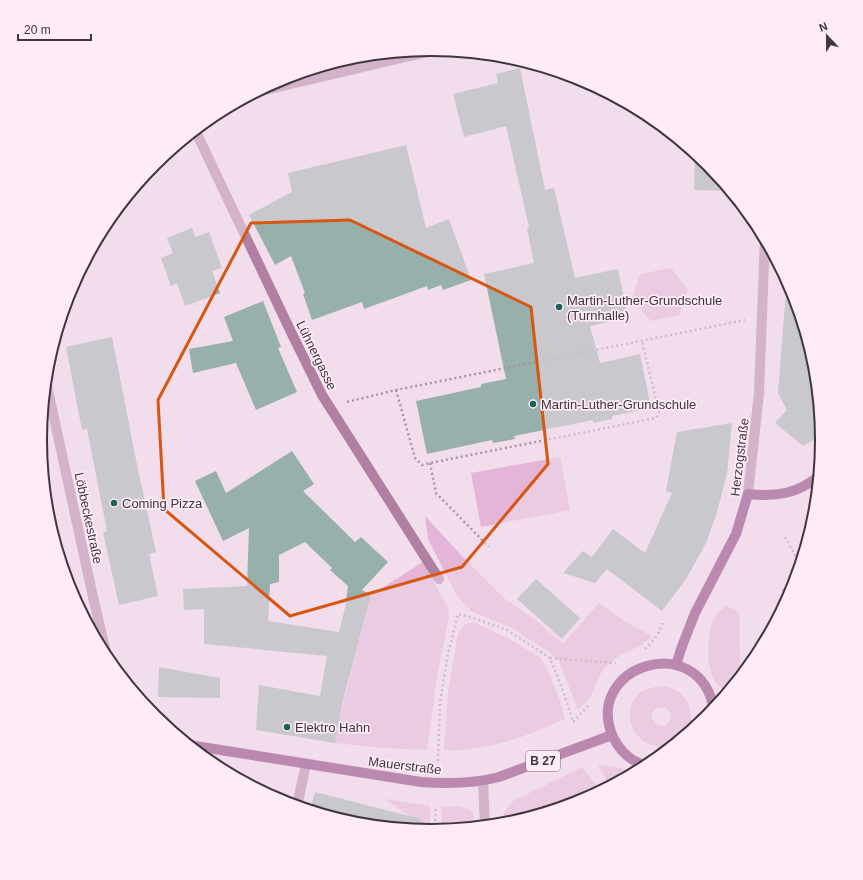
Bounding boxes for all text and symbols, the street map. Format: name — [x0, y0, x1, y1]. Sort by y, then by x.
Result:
scale bar — [18, 16, 91, 42]
north arrow — [807, 16, 847, 56]
text: N — [817, 20, 829, 34]
text: 20 m — [24, 23, 51, 37]
place label: Martin-Luther-Grundschule (Turnhalle) — [567, 293, 722, 323]
marker: Martin-Luther-Grundschule (Turnhalle) — [554, 302, 564, 312]
street label: Lühnergasse — [293, 318, 340, 392]
place label: Martin-Luther-Grundschule — [541, 397, 696, 412]
marker: Martin-Luther-Grundschule — [528, 399, 538, 409]
street label: Herzogstraße — [727, 417, 752, 497]
street label: Löbbeckestraße — [71, 471, 106, 565]
place label: Coming Pizza — [122, 496, 203, 511]
marker: Coming Pizza — [109, 498, 119, 508]
place label: Elektro Hahn — [295, 720, 370, 735]
marker: Elektro Hahn — [282, 722, 292, 732]
road number: B 27 — [526, 751, 560, 771]
street label: Mauerstraße — [367, 754, 442, 777]

